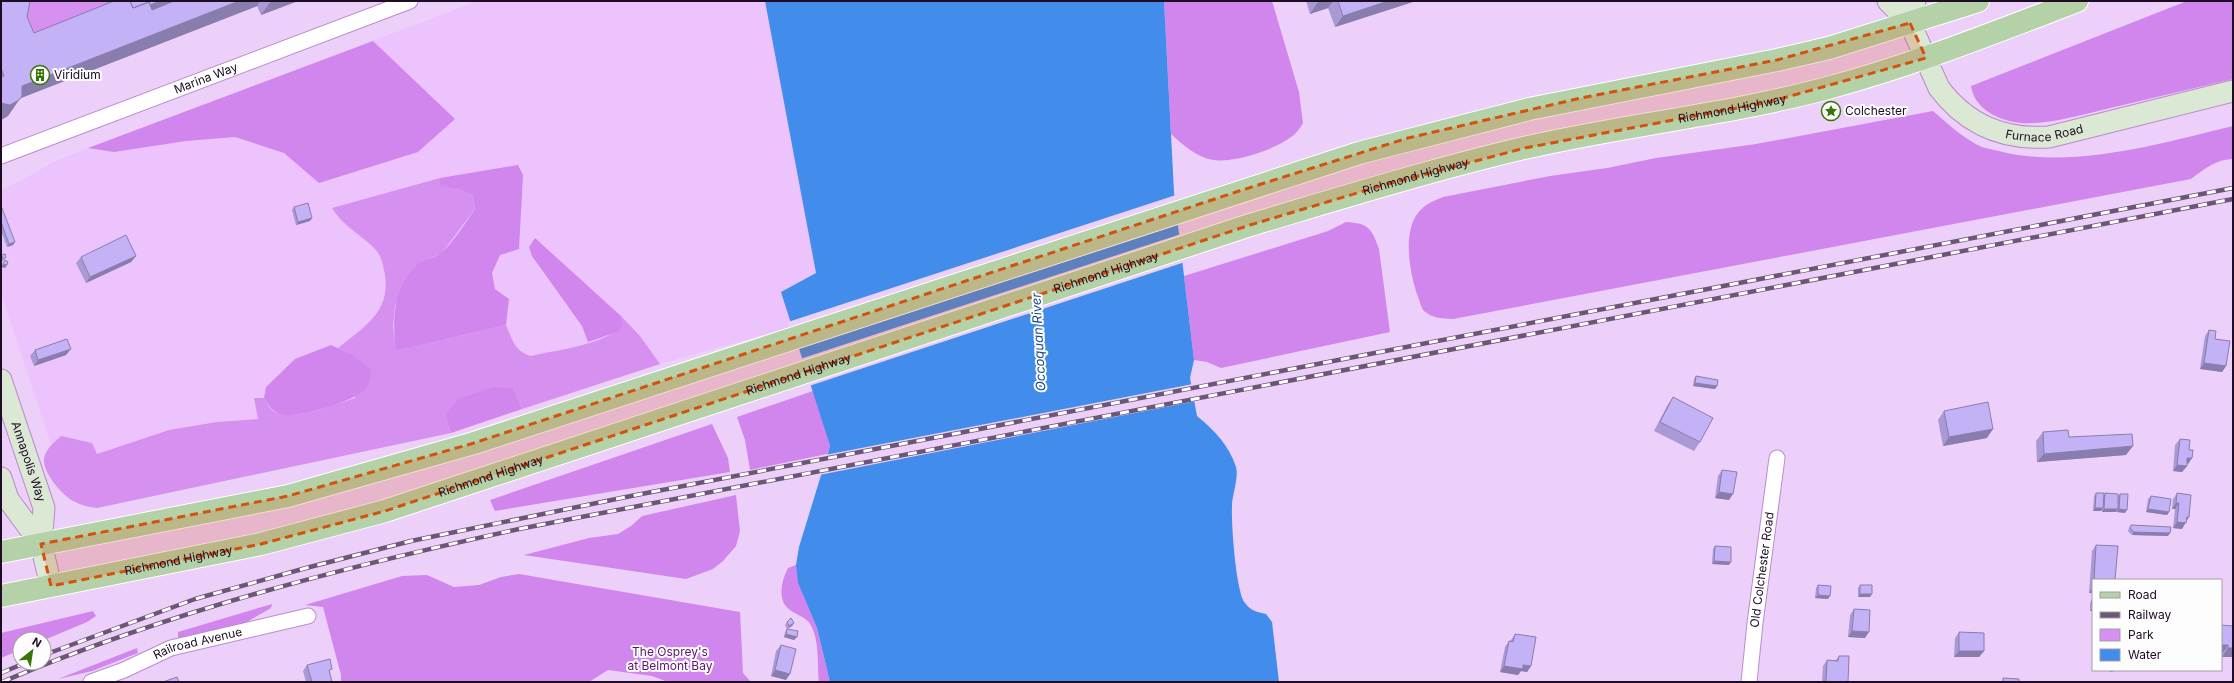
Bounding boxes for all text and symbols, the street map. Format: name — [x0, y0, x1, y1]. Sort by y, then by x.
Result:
street label: Marina Way — [172, 59, 240, 97]
building icon: Viridium — [29, 64, 51, 86]
place label: Viridium — [54, 67, 101, 82]
street label: Richmond Highway — [1677, 90, 1788, 126]
place icon: Colchester — [1820, 100, 1842, 122]
place label: Colchester — [1845, 103, 1907, 118]
street label: Furnace Road — [2004, 121, 2085, 144]
street label: Richmond Highway — [1361, 154, 1470, 198]
street label: Richmond Highway — [1052, 248, 1161, 296]
water label: Occoquan River — [1027, 291, 1049, 392]
street label: Richmond Highway — [744, 349, 853, 398]
street label: Annapolis Way — [8, 419, 49, 504]
street label: Richmond Highway — [436, 451, 545, 500]
street label: Old Colchester Road — [1747, 511, 1777, 628]
street label: Richmond Highway — [123, 542, 234, 578]
legend — [2092, 579, 2222, 671]
text: Road — [2128, 587, 2157, 602]
text: Railway — [2128, 607, 2172, 622]
street label: Railroad Avenue — [151, 624, 243, 662]
text: Park — [2128, 627, 2154, 642]
north arrow — [12, 631, 52, 671]
text: N — [30, 634, 44, 650]
park label: The Osprey's at Belmont Bay — [627, 644, 713, 673]
text: Water — [2128, 647, 2162, 662]

